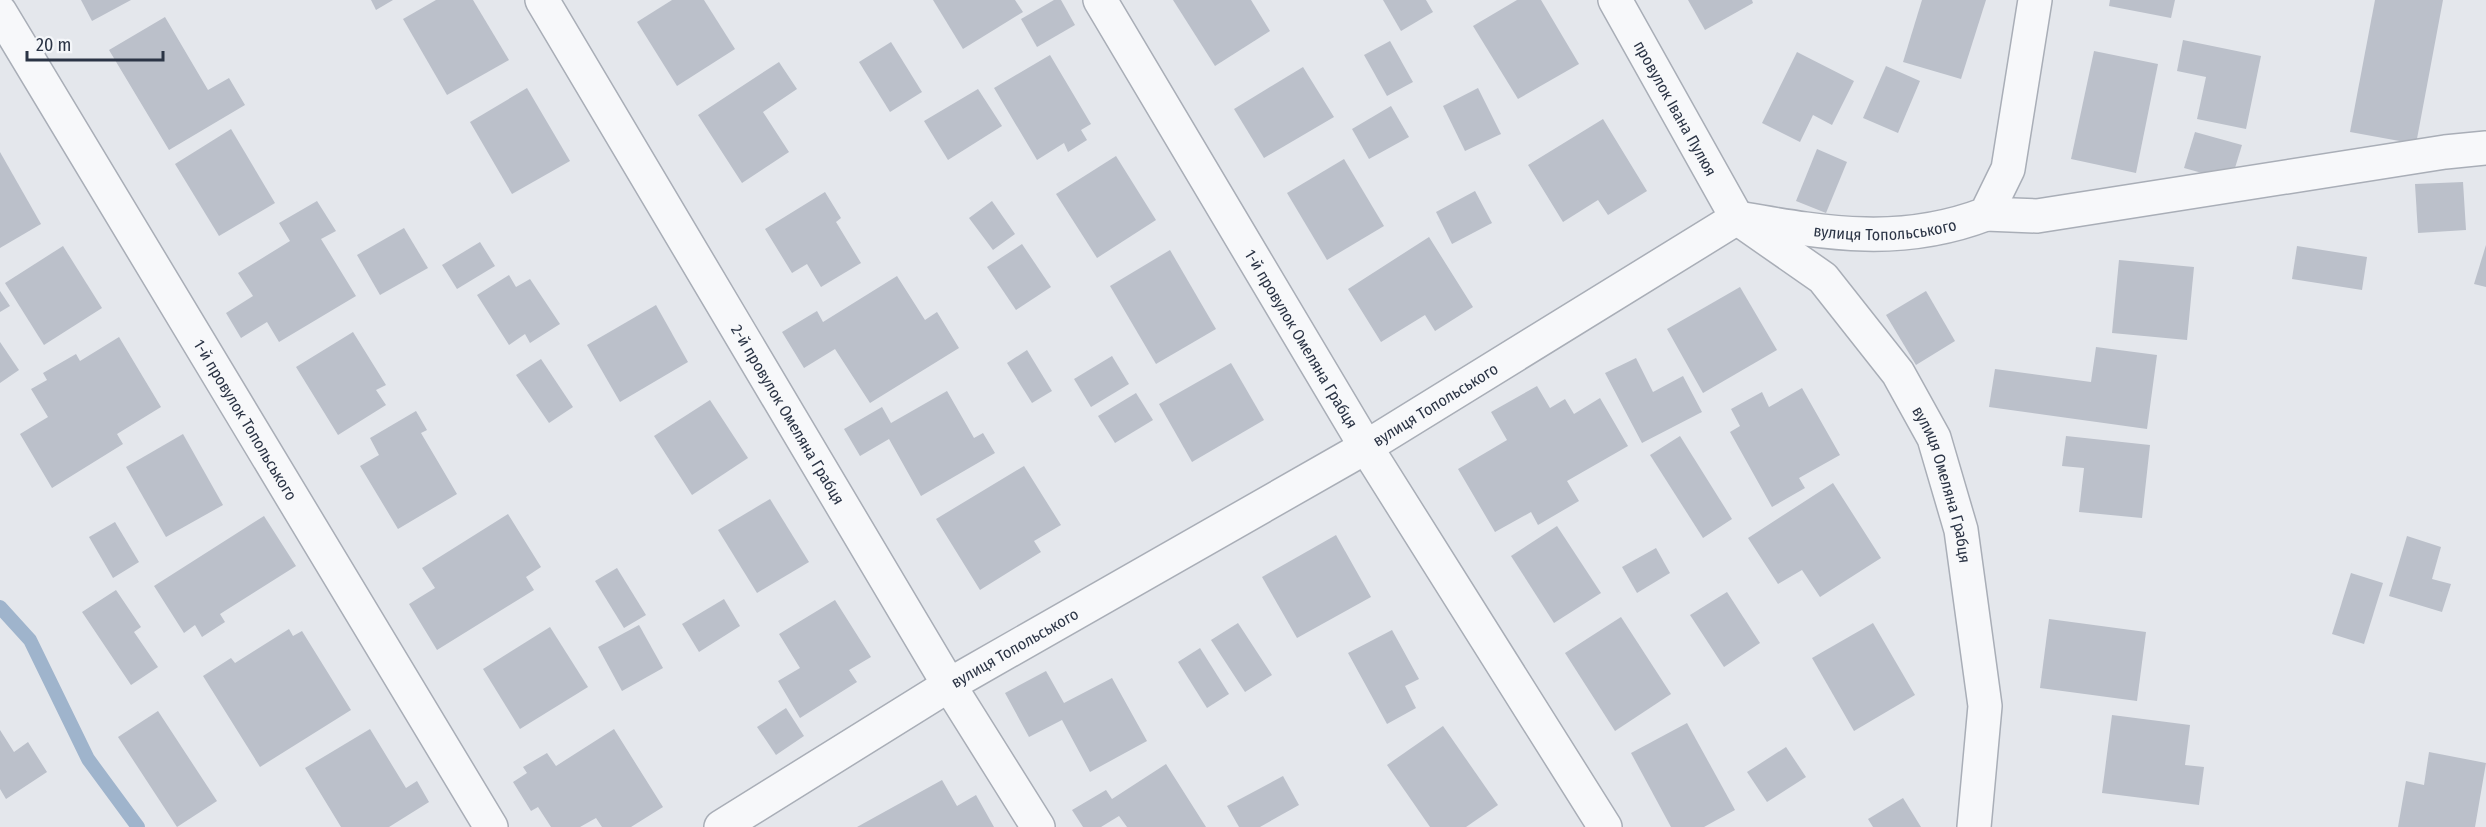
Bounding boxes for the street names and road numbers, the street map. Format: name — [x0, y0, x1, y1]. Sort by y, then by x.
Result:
street label: провулок Івана Пулюя — [1630, 37, 1721, 179]
street label: вулиця Топольського — [1813, 215, 1958, 244]
street label: 1-й провулок Омеляна Грабця — [1241, 246, 1362, 431]
street label: 2-й провулок Омеляна Грабця — [728, 321, 849, 508]
street label: 1-й провулок Топольського — [190, 336, 301, 504]
street label: вулиця Топольського — [1369, 359, 1501, 450]
street label: вулиця Омеляна Грабця — [1909, 403, 1975, 564]
street label: вулиця Топольського — [947, 604, 1081, 691]

